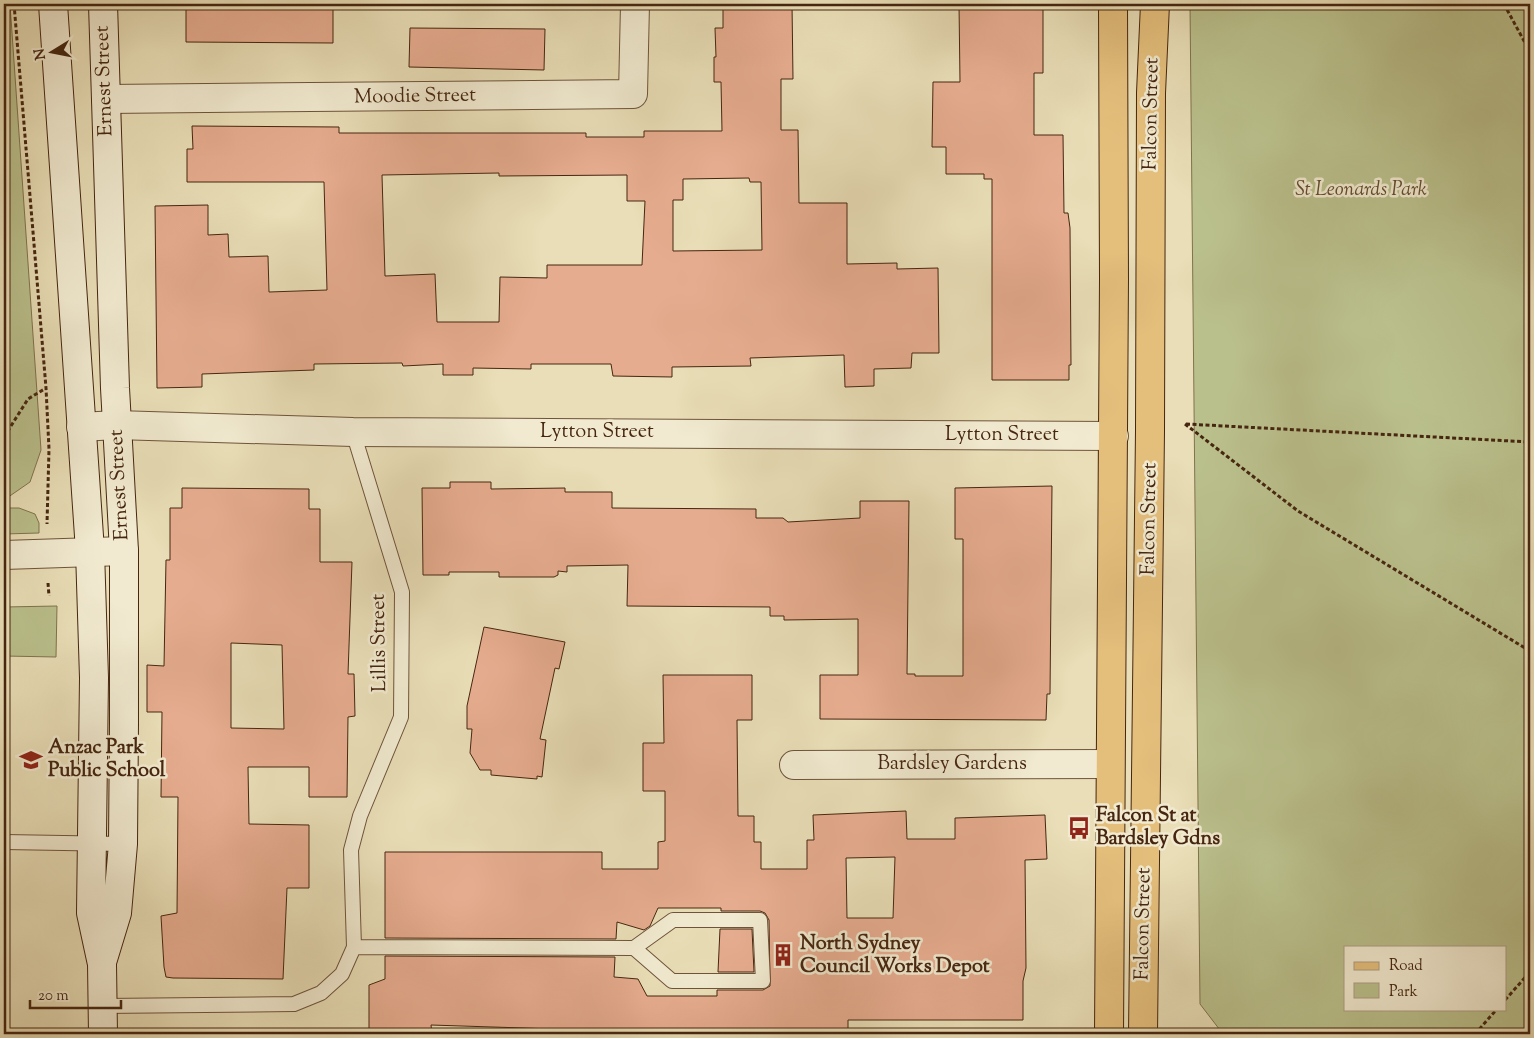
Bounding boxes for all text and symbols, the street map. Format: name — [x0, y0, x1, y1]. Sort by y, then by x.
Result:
street label: Ernest Street — [89, 25, 121, 137]
north arrow — [28, 28, 78, 78]
text: N — [30, 47, 52, 61]
street label: Falcon Street — [1137, 57, 1167, 171]
street label: Moodie Street — [354, 81, 476, 113]
park label: St Leonards Park — [1295, 176, 1427, 205]
street label: Lytton Street — [540, 418, 654, 447]
street label: Lytton Street — [945, 421, 1059, 450]
street label: Ernest Street — [103, 429, 137, 541]
street label: Falcon Street — [1135, 462, 1165, 576]
street label: Lillis Street — [365, 593, 395, 692]
place label: Anzac Park Public School — [48, 734, 166, 786]
school or university icon: Anzac Park Public School — [18, 747, 44, 773]
street label: Bardsley Gardens — [877, 750, 1027, 779]
place label: Falcon St at Bardsley Gdns — [1096, 802, 1220, 854]
bus stop icon: Falcon St at Bardsley Gdns — [1066, 815, 1092, 841]
street label: Falcon Street — [1129, 867, 1159, 981]
place label: North Sydney Council Works Depot — [800, 930, 990, 982]
building icon: North Sydney Council Works Depot — [770, 942, 796, 968]
legend — [1344, 946, 1506, 1010]
text: Road — [1389, 956, 1423, 977]
scale bar — [30, 978, 121, 1010]
text: Park — [1389, 982, 1418, 1003]
text: 20 m — [38, 986, 69, 1007]

